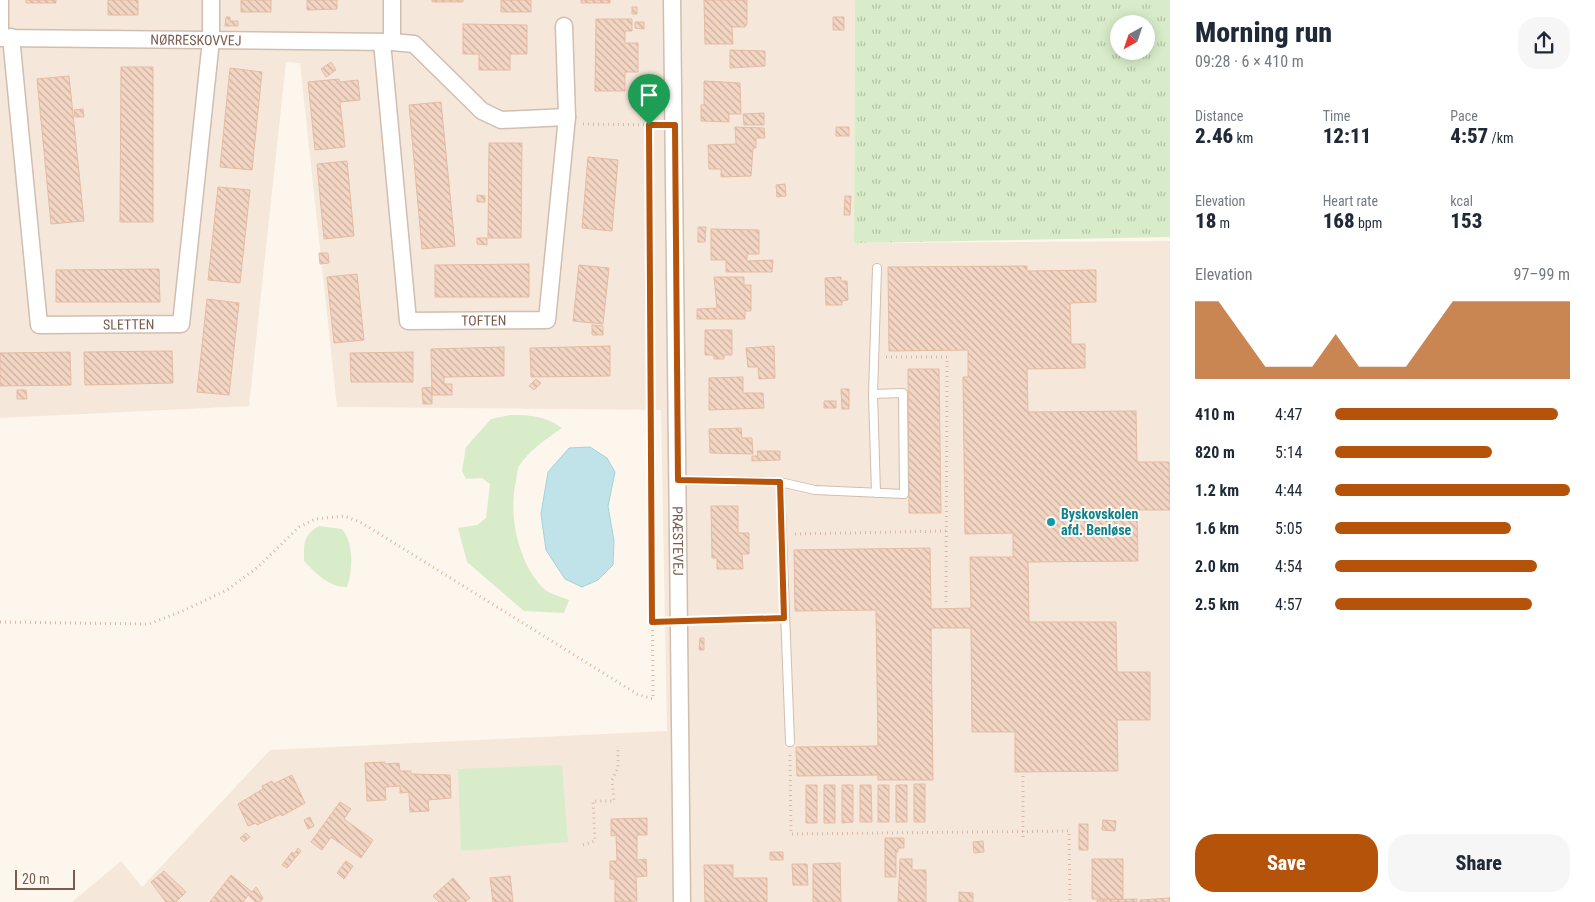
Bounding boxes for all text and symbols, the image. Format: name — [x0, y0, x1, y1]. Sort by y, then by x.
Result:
north arrow — [1110, 15, 1155, 60]
map controls — [1110, 15, 1155, 60]
text: Morning run — [1195, 16, 1332, 49]
button: share — [1518, 17, 1570, 69]
street label: NØRRESKOVVEJ — [150, 32, 242, 48]
text: 09:28 · 6 × 410 m — [1195, 52, 1304, 71]
pin — [628, 74, 670, 125]
icon: arrive — [635, 81, 663, 109]
text: Distance — [1195, 108, 1243, 124]
text: Time — [1323, 108, 1350, 124]
text: Pace — [1450, 108, 1478, 124]
text: 2.46 — [1195, 124, 1233, 148]
text: 12:11 — [1323, 124, 1371, 148]
text: 4:57 — [1450, 124, 1488, 148]
text: km — [1233, 130, 1253, 146]
text: /km — [1488, 130, 1514, 146]
text: Elevation — [1195, 193, 1245, 209]
text: Heart rate — [1323, 193, 1378, 209]
text: kcal — [1450, 193, 1473, 209]
text: 18 — [1195, 209, 1216, 233]
text: 168 — [1323, 209, 1355, 233]
text: 153 — [1450, 209, 1482, 233]
text: m — [1216, 215, 1230, 231]
text: bpm — [1355, 215, 1382, 231]
text: Elevation — [1195, 265, 1253, 284]
text: 97–99 m — [1514, 265, 1570, 284]
street label: TOFTEN — [461, 312, 507, 329]
street label: SLETTEN — [103, 316, 154, 333]
text: 410 m — [1195, 405, 1235, 424]
text: 4:47 — [1275, 405, 1302, 424]
text: 820 m — [1195, 443, 1235, 462]
text: 5:14 — [1275, 443, 1302, 462]
text: 1.2 km — [1195, 481, 1239, 500]
text: 4:44 — [1275, 481, 1302, 500]
street label: PRÆSTEVEJ — [670, 506, 686, 576]
place label: Byskovskolen afd. Benløse — [1061, 506, 1139, 538]
marker: Byskovskolen afd. Benløse — [1045, 516, 1057, 528]
text: 1.6 km — [1195, 519, 1239, 538]
text: 5:05 — [1275, 519, 1302, 538]
text: 2.0 km — [1195, 557, 1239, 576]
text: 4:54 — [1275, 557, 1302, 576]
text: 2.5 km — [1195, 595, 1239, 614]
text: 4:57 — [1275, 595, 1302, 614]
button: Save — [1195, 834, 1378, 892]
button: Share — [1388, 834, 1570, 892]
scale bar — [15, 867, 75, 890]
text: 20 m — [22, 871, 50, 887]

